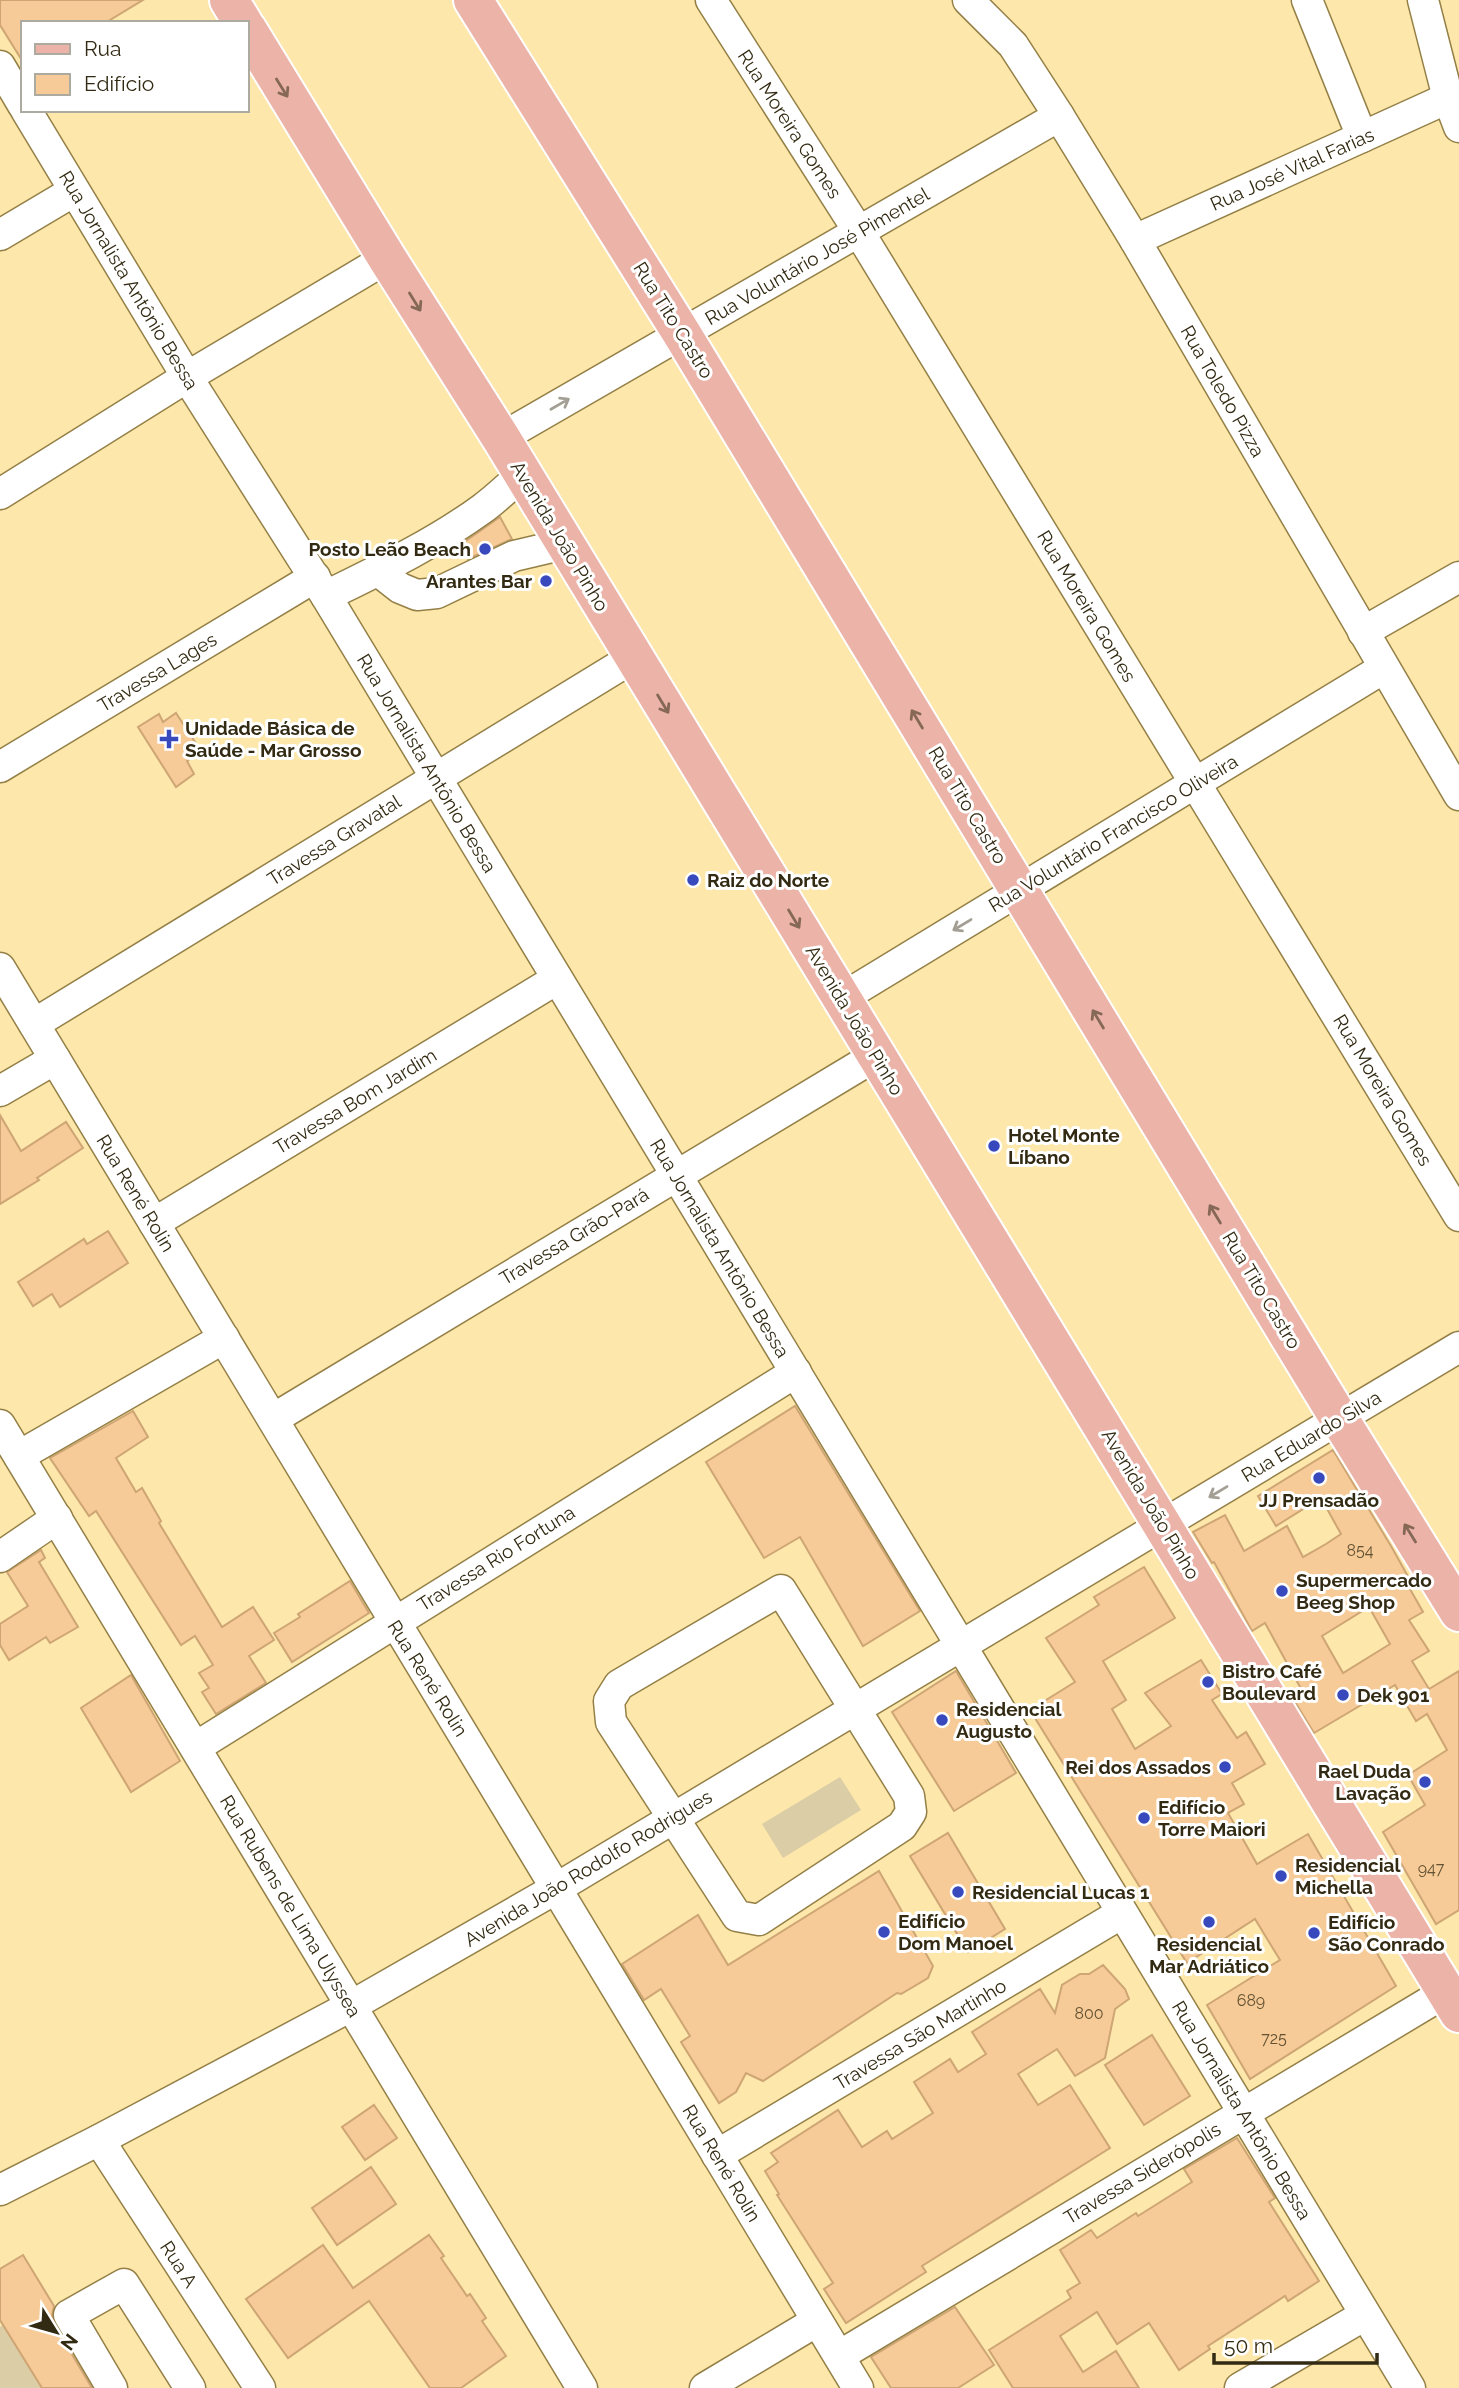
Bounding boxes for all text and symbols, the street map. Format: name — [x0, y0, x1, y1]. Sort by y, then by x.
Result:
legend — [21, 21, 248, 112]
text: Rua — [84, 36, 121, 61]
street label: Rua Moreira Gomes — [734, 46, 846, 202]
text: Edifício — [84, 71, 154, 96]
one-way arrow — [274, 78, 289, 97]
street label: Rua José Vital Farias — [1207, 123, 1377, 215]
street label: Rua Jornalista Antônio Bessa — [55, 167, 203, 393]
street label: Rua Voluntário José Pimentel — [701, 182, 934, 329]
street label: Rua Tito Castro — [629, 258, 719, 382]
one-way arrow — [408, 292, 422, 312]
street label: Rua Toledo Pizza — [1176, 321, 1270, 461]
one-way arrow — [550, 397, 570, 411]
street label: Avenida João Pinho — [507, 457, 613, 615]
street label: Rua Moreira Gomes — [1033, 526, 1141, 686]
place label: Posto Leão Beach — [308, 538, 471, 560]
marker: Posto Leão Beach — [477, 541, 493, 557]
place label: Arantes Bar — [426, 570, 533, 592]
marker: Arantes Bar — [538, 573, 554, 589]
street label: Travessa Lages — [94, 628, 220, 716]
street label: Rua Jornalista Antônio Bessa — [353, 650, 501, 876]
one-way arrow — [656, 694, 670, 714]
one-way arrow — [909, 710, 923, 730]
place label: Unidade Básica de Saúde - Mar Grosso — [185, 717, 361, 761]
marker: Unidade Básica de Saúde - Mar Grosso — [159, 729, 179, 749]
street label: Rua Tito Castro — [924, 742, 1012, 868]
street label: Rua Voluntário Francisco Oliveira — [985, 750, 1241, 916]
street label: Travessa Gravatal — [263, 790, 406, 890]
place label: Raiz do Norte — [707, 869, 829, 891]
marker: Raiz do Norte — [685, 872, 701, 888]
one-way arrow — [787, 909, 801, 929]
one-way arrow — [952, 919, 972, 933]
street label: Avenida João Pinho — [802, 941, 908, 1099]
one-way arrow — [1090, 1009, 1104, 1029]
street label: Rua Moreira Gomes — [1329, 1010, 1437, 1170]
street label: Travessa Bom Jardim — [270, 1044, 440, 1158]
place label: Hotel Monte Líbano — [1008, 1124, 1120, 1168]
street label: Rua René Rolin — [92, 1130, 180, 1256]
street label: Rua Jornalista Antônio Bessa — [646, 1135, 794, 1361]
marker: Hotel Monte Líbano — [986, 1138, 1002, 1154]
street label: Travessa Grão-Pará — [495, 1183, 653, 1289]
one-way arrow — [1208, 1204, 1222, 1224]
street label: Rua Tito Castro — [1218, 1227, 1306, 1353]
street label: Rua Eduardo Silva — [1237, 1386, 1385, 1486]
street label: Avenida João Pinho — [1098, 1425, 1204, 1583]
marker: JJ Prensadão — [1311, 1470, 1327, 1486]
one-way arrow — [1208, 1485, 1228, 1499]
place label: JJ Prensadão — [1259, 1489, 1379, 1511]
street label: Travessa Rio Fortuna — [413, 1501, 579, 1615]
one-way arrow — [1403, 1524, 1417, 1544]
house number: 854 — [1347, 1541, 1374, 1560]
place label: Supermercado Beeg Shop — [1296, 1569, 1432, 1613]
marker: Supermercado Beeg Shop — [1274, 1583, 1290, 1599]
street label: Rua René Rolin — [383, 1616, 473, 1740]
place label: Bistro Café Boulevard — [1222, 1660, 1322, 1704]
marker: Bistro Café Boulevard — [1200, 1674, 1216, 1690]
place label: Dek 901 — [1357, 1684, 1429, 1706]
marker: Dek 901 — [1335, 1687, 1351, 1703]
place label: Residencial Augusto — [956, 1698, 1062, 1742]
marker: Residencial Augusto — [934, 1712, 950, 1728]
place label: Rei dos Assados — [1065, 1756, 1211, 1778]
marker: Rei dos Assados — [1217, 1759, 1233, 1775]
place label: Rael Duda Lavação — [1318, 1760, 1411, 1804]
marker: Rael Duda Lavação — [1417, 1774, 1433, 1790]
street label: Avenida João Rodolfo Rodrigues — [460, 1785, 716, 1951]
street label: Rua Rubens de Lima Ulyssea — [216, 1791, 366, 2021]
place label: Edifício Torre Maiori — [1158, 1796, 1266, 1840]
marker: Edifício Torre Maiori — [1136, 1810, 1152, 1826]
place label: Residencial Michella — [1295, 1854, 1401, 1898]
house number: 947 — [1418, 1859, 1445, 1878]
marker: Residencial Michella — [1273, 1868, 1289, 1884]
place label: Residencial Lucas 1 — [972, 1881, 1149, 1903]
marker: Residencial Lucas 1 — [950, 1884, 966, 1900]
place label: Edifício Dom Manoel — [898, 1910, 1014, 1954]
place label: Edifício São Conrado — [1328, 1911, 1445, 1955]
marker: Residencial Mar Adriático — [1201, 1914, 1217, 1930]
marker: Edifício Dom Manoel — [876, 1924, 892, 1940]
marker: Edifício São Conrado — [1306, 1925, 1322, 1941]
place label: Residencial Mar Adriático — [1149, 1933, 1269, 1977]
street label: Travessa São Martinho — [830, 1974, 1010, 2094]
house number: 689 — [1237, 1991, 1265, 2010]
street label: Rua Jornalista Antônio Bessa — [1168, 1997, 1316, 2223]
house number: 800 — [1074, 2004, 1104, 2023]
house number: 725 — [1261, 2029, 1287, 2048]
street label: Rua René Rolin — [678, 2100, 766, 2226]
street label: Travessa Siderópolis — [1060, 2118, 1224, 2228]
street label: Rua A — [156, 2237, 202, 2292]
north arrow — [21, 2297, 91, 2367]
scale bar — [1214, 2322, 1377, 2366]
text: N — [56, 2330, 83, 2355]
text: 50 m — [1224, 2333, 1273, 2358]

